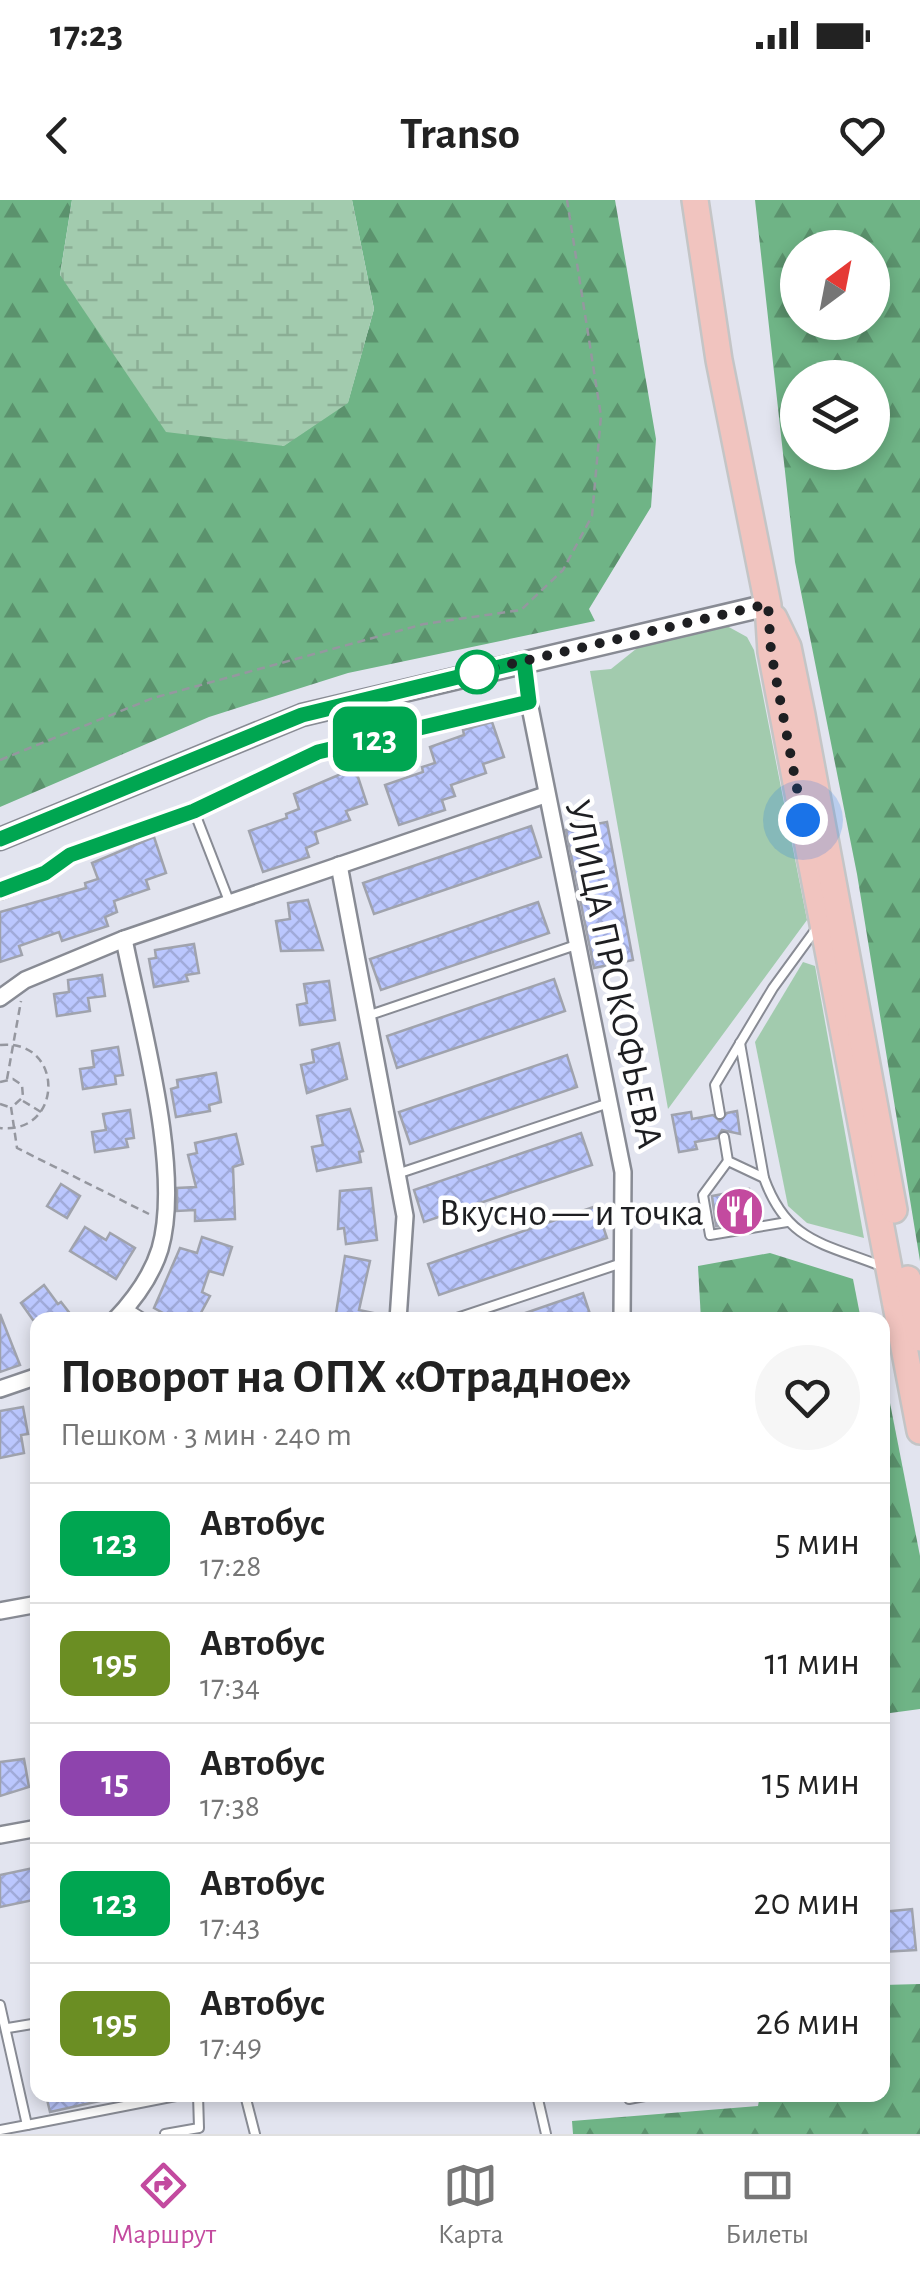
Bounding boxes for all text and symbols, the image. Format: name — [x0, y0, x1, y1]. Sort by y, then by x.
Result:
text: 17:23 — [50, 16, 123, 54]
icon: back — [30, 108, 85, 163]
icon: heart — [835, 108, 890, 163]
text: Transo — [400, 112, 520, 157]
north arrow — [780, 230, 890, 340]
map controls — [780, 230, 890, 470]
button: layers — [780, 360, 890, 470]
unlabelled marker — [456, 651, 498, 693]
line badge: 123 — [318, 706, 432, 772]
text: 123 — [353, 722, 397, 757]
your location — [778, 795, 828, 845]
street label: УЛИЦА ПРОКОФЬЕВА — [558, 797, 669, 1152]
restaurant icon: Вкусно — и точка — [713, 1186, 765, 1238]
place label: Вкусно — и точка — [439, 1195, 704, 1233]
button: heart — [755, 1345, 860, 1450]
text: Поворот на ОПХ «Отрадное» — [60, 1354, 632, 1402]
text: Пешком · 3 мин · 240 m — [60, 1419, 352, 1451]
text: Автобус — [200, 1505, 325, 1543]
text: 5 мин — [775, 1524, 860, 1562]
text: 123 — [93, 1526, 137, 1561]
text: 17:28 — [200, 1550, 261, 1582]
text: Автобус — [200, 1625, 325, 1663]
text: 11 мин — [764, 1644, 860, 1682]
text: 195 — [93, 1646, 137, 1681]
text: 17:34 — [200, 1670, 260, 1702]
text: Автобус — [200, 1745, 325, 1783]
text: 15 мин — [762, 1764, 860, 1802]
text: 15 — [101, 1766, 129, 1801]
text: 17:38 — [200, 1790, 260, 1822]
text: Автобус — [200, 1865, 325, 1903]
text: 20 мин — [753, 1884, 860, 1922]
text: 123 — [93, 1886, 137, 1921]
text: 17:43 — [200, 1910, 260, 1942]
text: Автобус — [200, 1985, 325, 2023]
text: 26 мин — [755, 2004, 860, 2042]
text: 195 — [93, 2006, 137, 2041]
text: 17:49 — [200, 2030, 262, 2062]
tab: Маршрут — [111, 2158, 216, 2252]
tab: Карта — [438, 2158, 503, 2252]
tab: Билеты — [725, 2158, 809, 2252]

